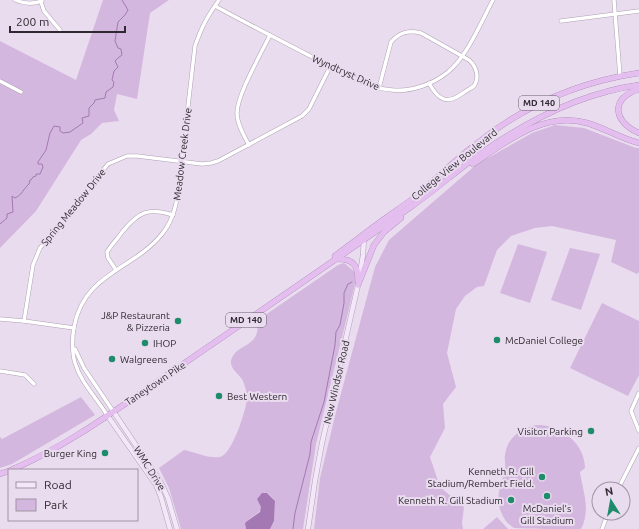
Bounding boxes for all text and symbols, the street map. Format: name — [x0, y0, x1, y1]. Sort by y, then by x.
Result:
scale bar — [10, 8, 125, 34]
text: 200 m — [16, 15, 49, 28]
street label: Wyndtryst Drive — [310, 53, 381, 92]
road number: MD 140 — [519, 96, 559, 110]
street label: Meadow Creek Drive — [171, 107, 194, 201]
street label: College View Boulevard — [409, 126, 499, 202]
street label: Spring Meadow Drive — [39, 167, 108, 248]
place label: J&P Restaurant & Pizzeria — [101, 310, 170, 333]
road number: MD 140 — [226, 313, 266, 327]
marker: J&P Restaurant & Pizzeria — [173, 316, 183, 326]
marker: McDaniel College — [492, 335, 502, 345]
place label: McDaniel College — [505, 335, 583, 346]
marker: IHOP — [140, 338, 150, 348]
place label: IHOP — [153, 338, 176, 349]
street label: New Windsor Road — [322, 339, 351, 425]
marker: Walgreens — [107, 354, 117, 364]
place label: Walgreens — [120, 354, 167, 365]
street label: Taneytown Pike — [123, 359, 188, 408]
marker: Best Western — [214, 391, 224, 401]
place label: Best Western — [227, 391, 287, 402]
place label: Visitor Parking — [518, 426, 583, 437]
marker: Visitor Parking — [586, 426, 596, 436]
street label: WMC Drive — [132, 444, 167, 492]
place label: Burger King — [44, 448, 97, 459]
marker: Burger King — [100, 448, 110, 458]
place label: Kenneth R. Gill Stadium/Rembert Field. — [428, 466, 534, 489]
legend — [8, 469, 138, 521]
marker: Kenneth R. Gill Stadium/Rembert Field. — [537, 472, 547, 482]
text: Road — [44, 478, 72, 491]
north arrow — [591, 481, 631, 521]
text: N — [604, 485, 614, 498]
marker: McDaniel's Gill Stadium — [542, 491, 552, 501]
place label: Kenneth R. Gill Stadium — [398, 495, 503, 506]
marker: Kenneth R. Gill Stadium — [506, 495, 516, 505]
text: Park — [44, 498, 68, 511]
place label: McDaniel's Gill Stadium — [520, 503, 574, 526]

